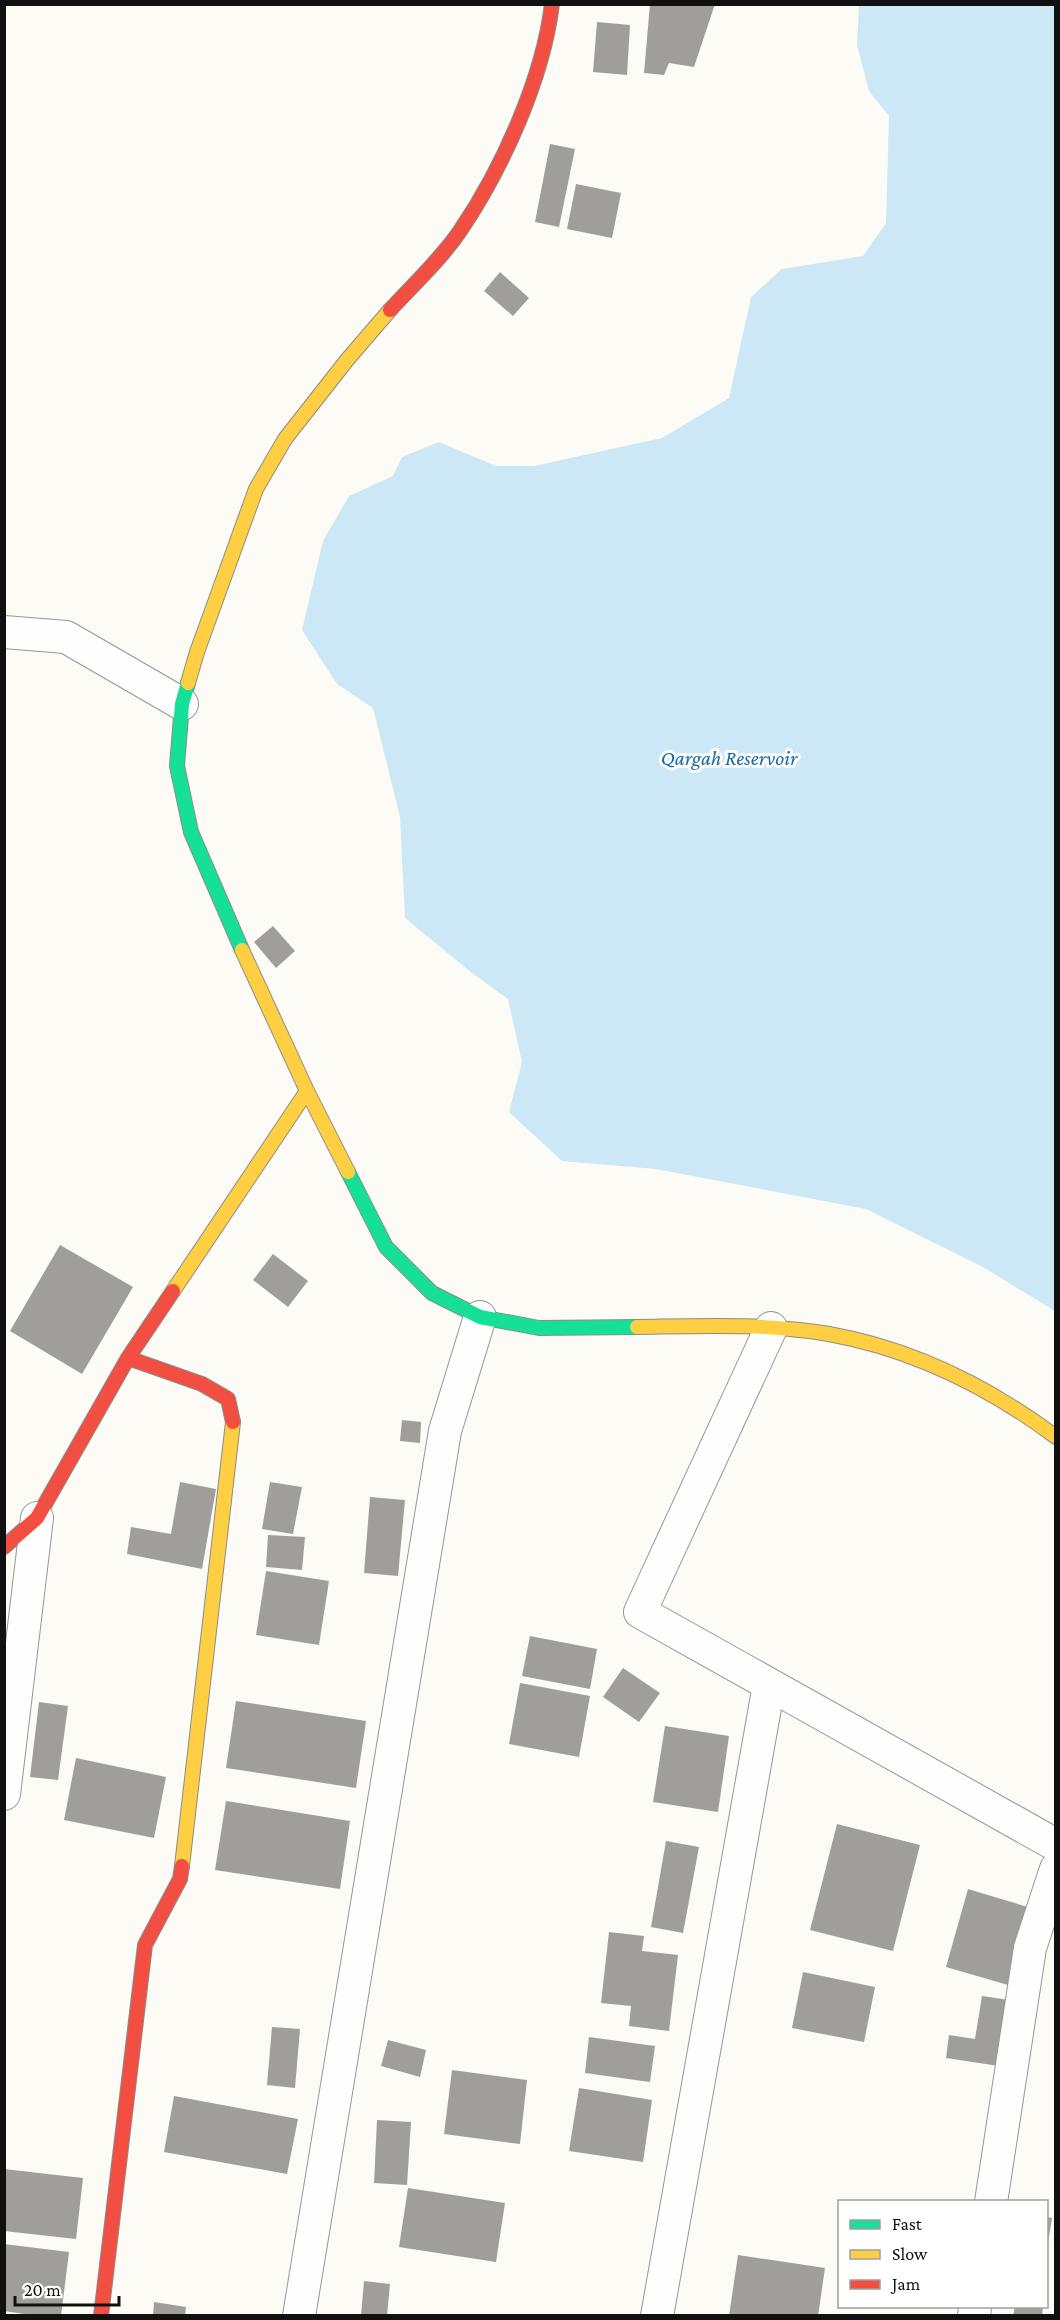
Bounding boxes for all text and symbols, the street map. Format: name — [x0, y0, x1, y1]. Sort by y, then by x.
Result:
water label: Qargah Reservoir — [661, 746, 798, 770]
legend — [838, 2200, 1048, 2308]
text: Fast — [892, 2214, 923, 2234]
text: Slow — [892, 2244, 928, 2264]
scale bar — [15, 2269, 118, 2307]
text: Jam — [890, 2274, 921, 2294]
text: 20 m — [24, 2280, 61, 2300]

